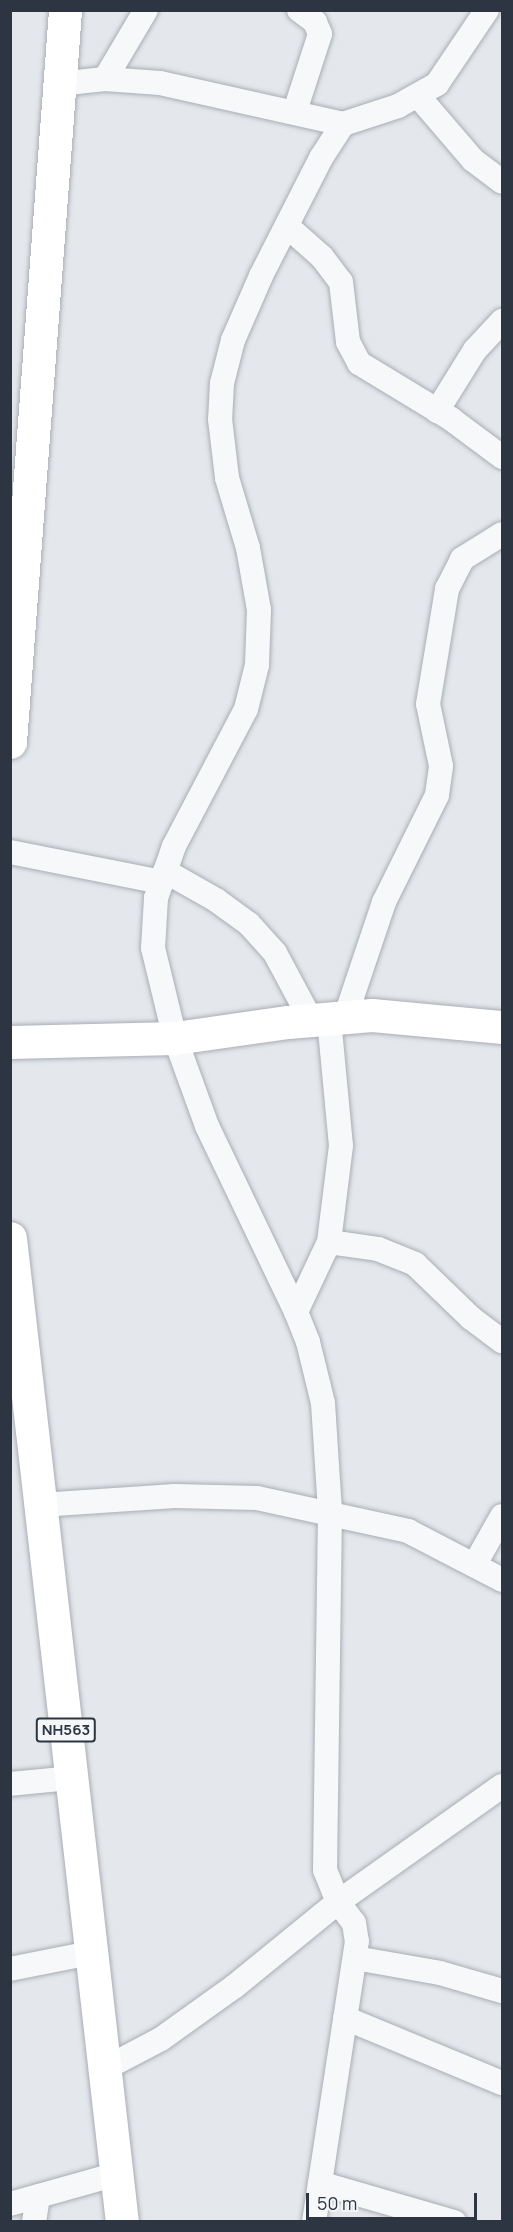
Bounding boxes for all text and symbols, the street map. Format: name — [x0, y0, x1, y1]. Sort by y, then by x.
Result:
road number: NH563 — [34, 1718, 98, 1742]
scale bar — [309, 2181, 480, 2219]
text: 50 m — [317, 2191, 357, 2215]

